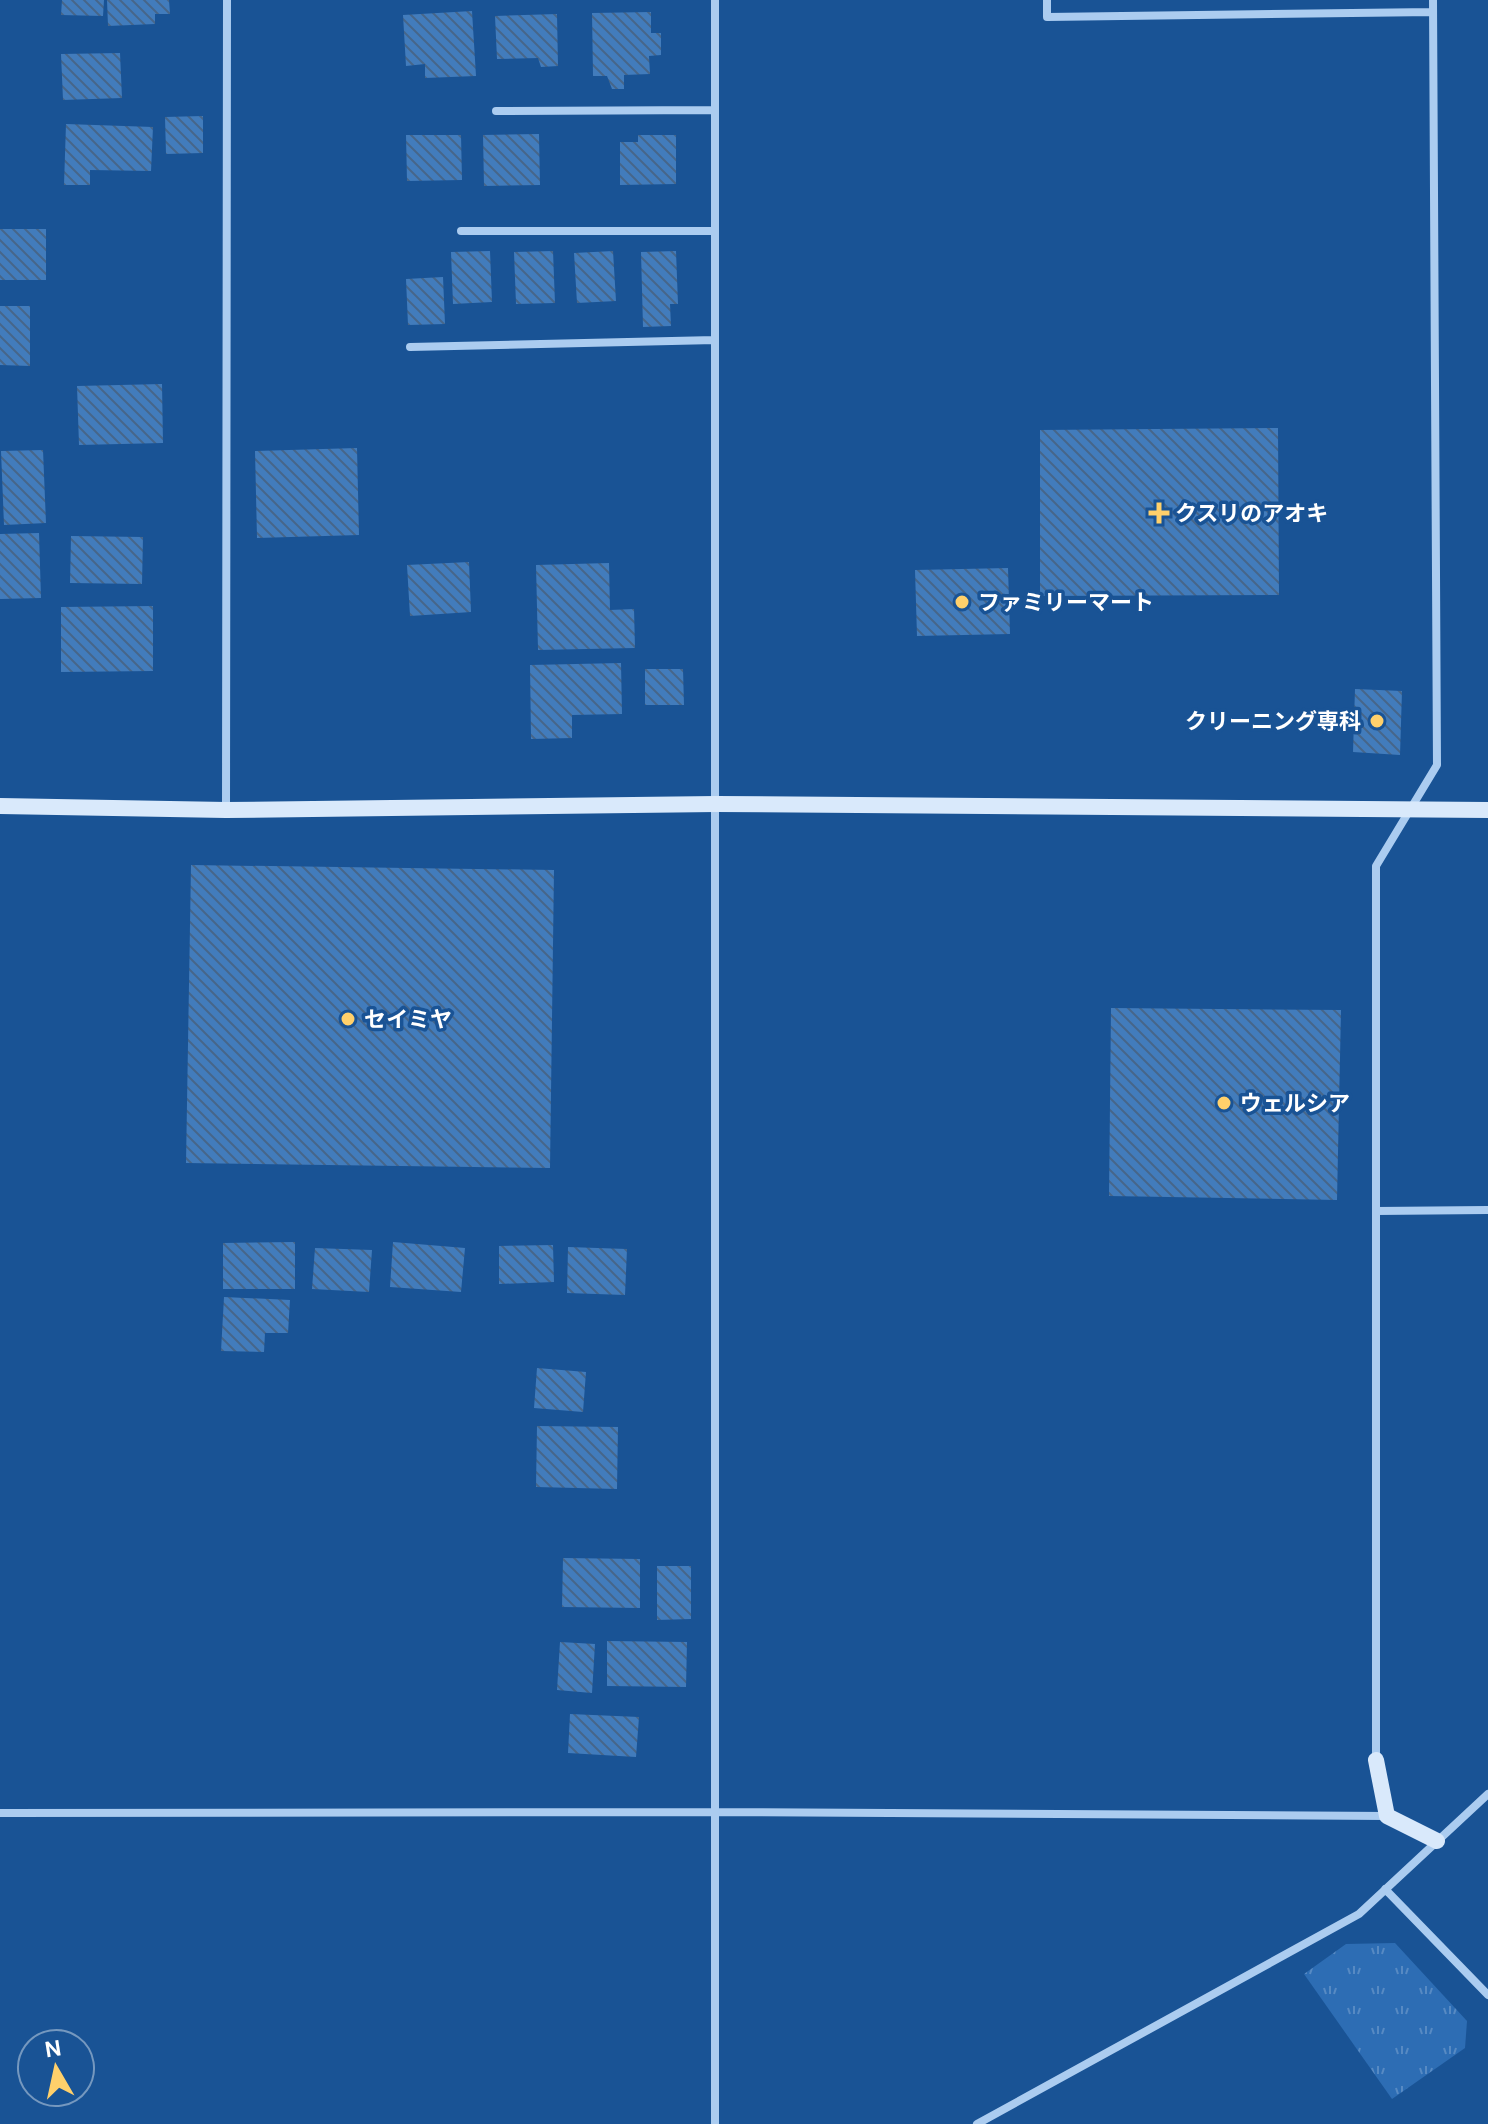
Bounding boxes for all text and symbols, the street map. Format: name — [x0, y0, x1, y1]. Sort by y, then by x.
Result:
place label: クスリのアオキ — [1175, 499, 1328, 528]
marker: クスリのアオキ — [1150, 504, 1168, 522]
place label: ファミリーマート — [978, 588, 1154, 617]
marker: ファミリーマート — [953, 593, 971, 611]
place label: クリーニング専科 — [1185, 707, 1361, 736]
marker: クリーニング専科 — [1368, 712, 1386, 730]
place label: セイミヤ — [364, 1005, 452, 1034]
marker: セイミヤ — [339, 1010, 357, 1028]
place label: ウェルシア — [1240, 1089, 1350, 1118]
marker: ウェルシア — [1215, 1094, 1233, 1112]
north arrow — [16, 2028, 96, 2108]
text: N — [43, 2033, 63, 2064]

